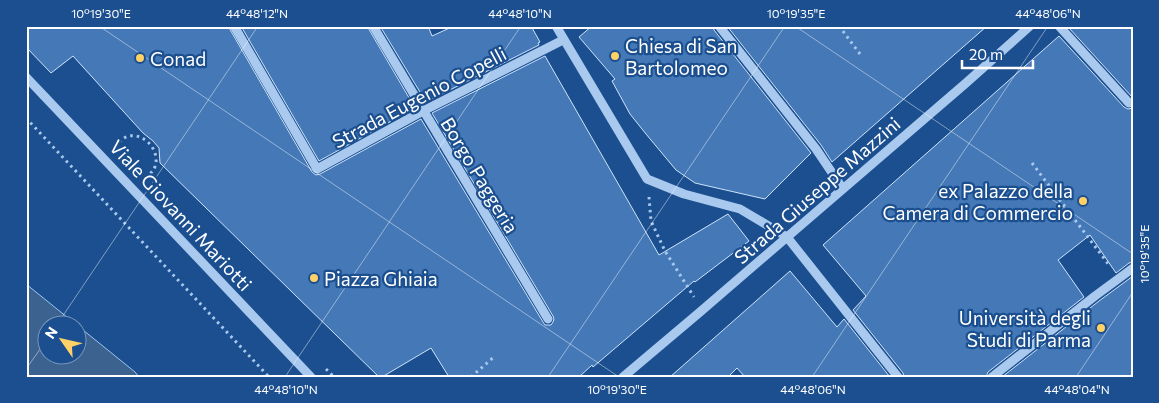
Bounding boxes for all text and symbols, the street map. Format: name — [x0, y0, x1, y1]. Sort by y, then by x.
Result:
text: 10°19'30"E — [71, 6, 131, 20]
text: 44°48'12"N — [226, 6, 288, 20]
text: 44°48'10"N — [488, 6, 552, 20]
text: 10°19'35"E — [767, 6, 825, 20]
text: 44°48'06"N — [1015, 6, 1081, 20]
place label: Chiesa di San Bartolomeo — [625, 34, 738, 79]
scale bar — [962, 38, 1033, 70]
street label: Strada Eugenio Copelli — [328, 41, 510, 153]
text: 20 m — [969, 45, 1003, 63]
place label: Conad — [150, 47, 206, 70]
marker: Chiesa di San Bartolomeo — [609, 50, 621, 62]
marker: Conad — [134, 52, 146, 64]
street label: Strada Giuseppe Mazzini — [729, 112, 905, 268]
street label: Borgo Paggeria — [436, 113, 524, 237]
street label: Viale Giovanni Mariotti — [105, 135, 257, 295]
place label: ex Palazzo della Camera di Commercio — [883, 179, 1073, 224]
marker: ex Palazzo della Camera di Commercio — [1077, 195, 1089, 207]
text: 10°19'35"E — [1137, 225, 1151, 283]
place label: Piazza Ghiaia — [324, 267, 438, 290]
marker: Piazza Ghiaia — [308, 272, 320, 284]
place label: Università degli Studi di Parma — [959, 306, 1091, 351]
north arrow — [38, 316, 88, 366]
marker: Università degli Studi di Parma — [1095, 322, 1107, 334]
text: N — [41, 323, 61, 342]
text: 44°48'10"N — [254, 382, 318, 396]
text: 10°19'30"E — [587, 382, 647, 396]
text: 44°48'06"N — [780, 382, 846, 396]
text: 44°48'04"N — [1044, 382, 1110, 396]

